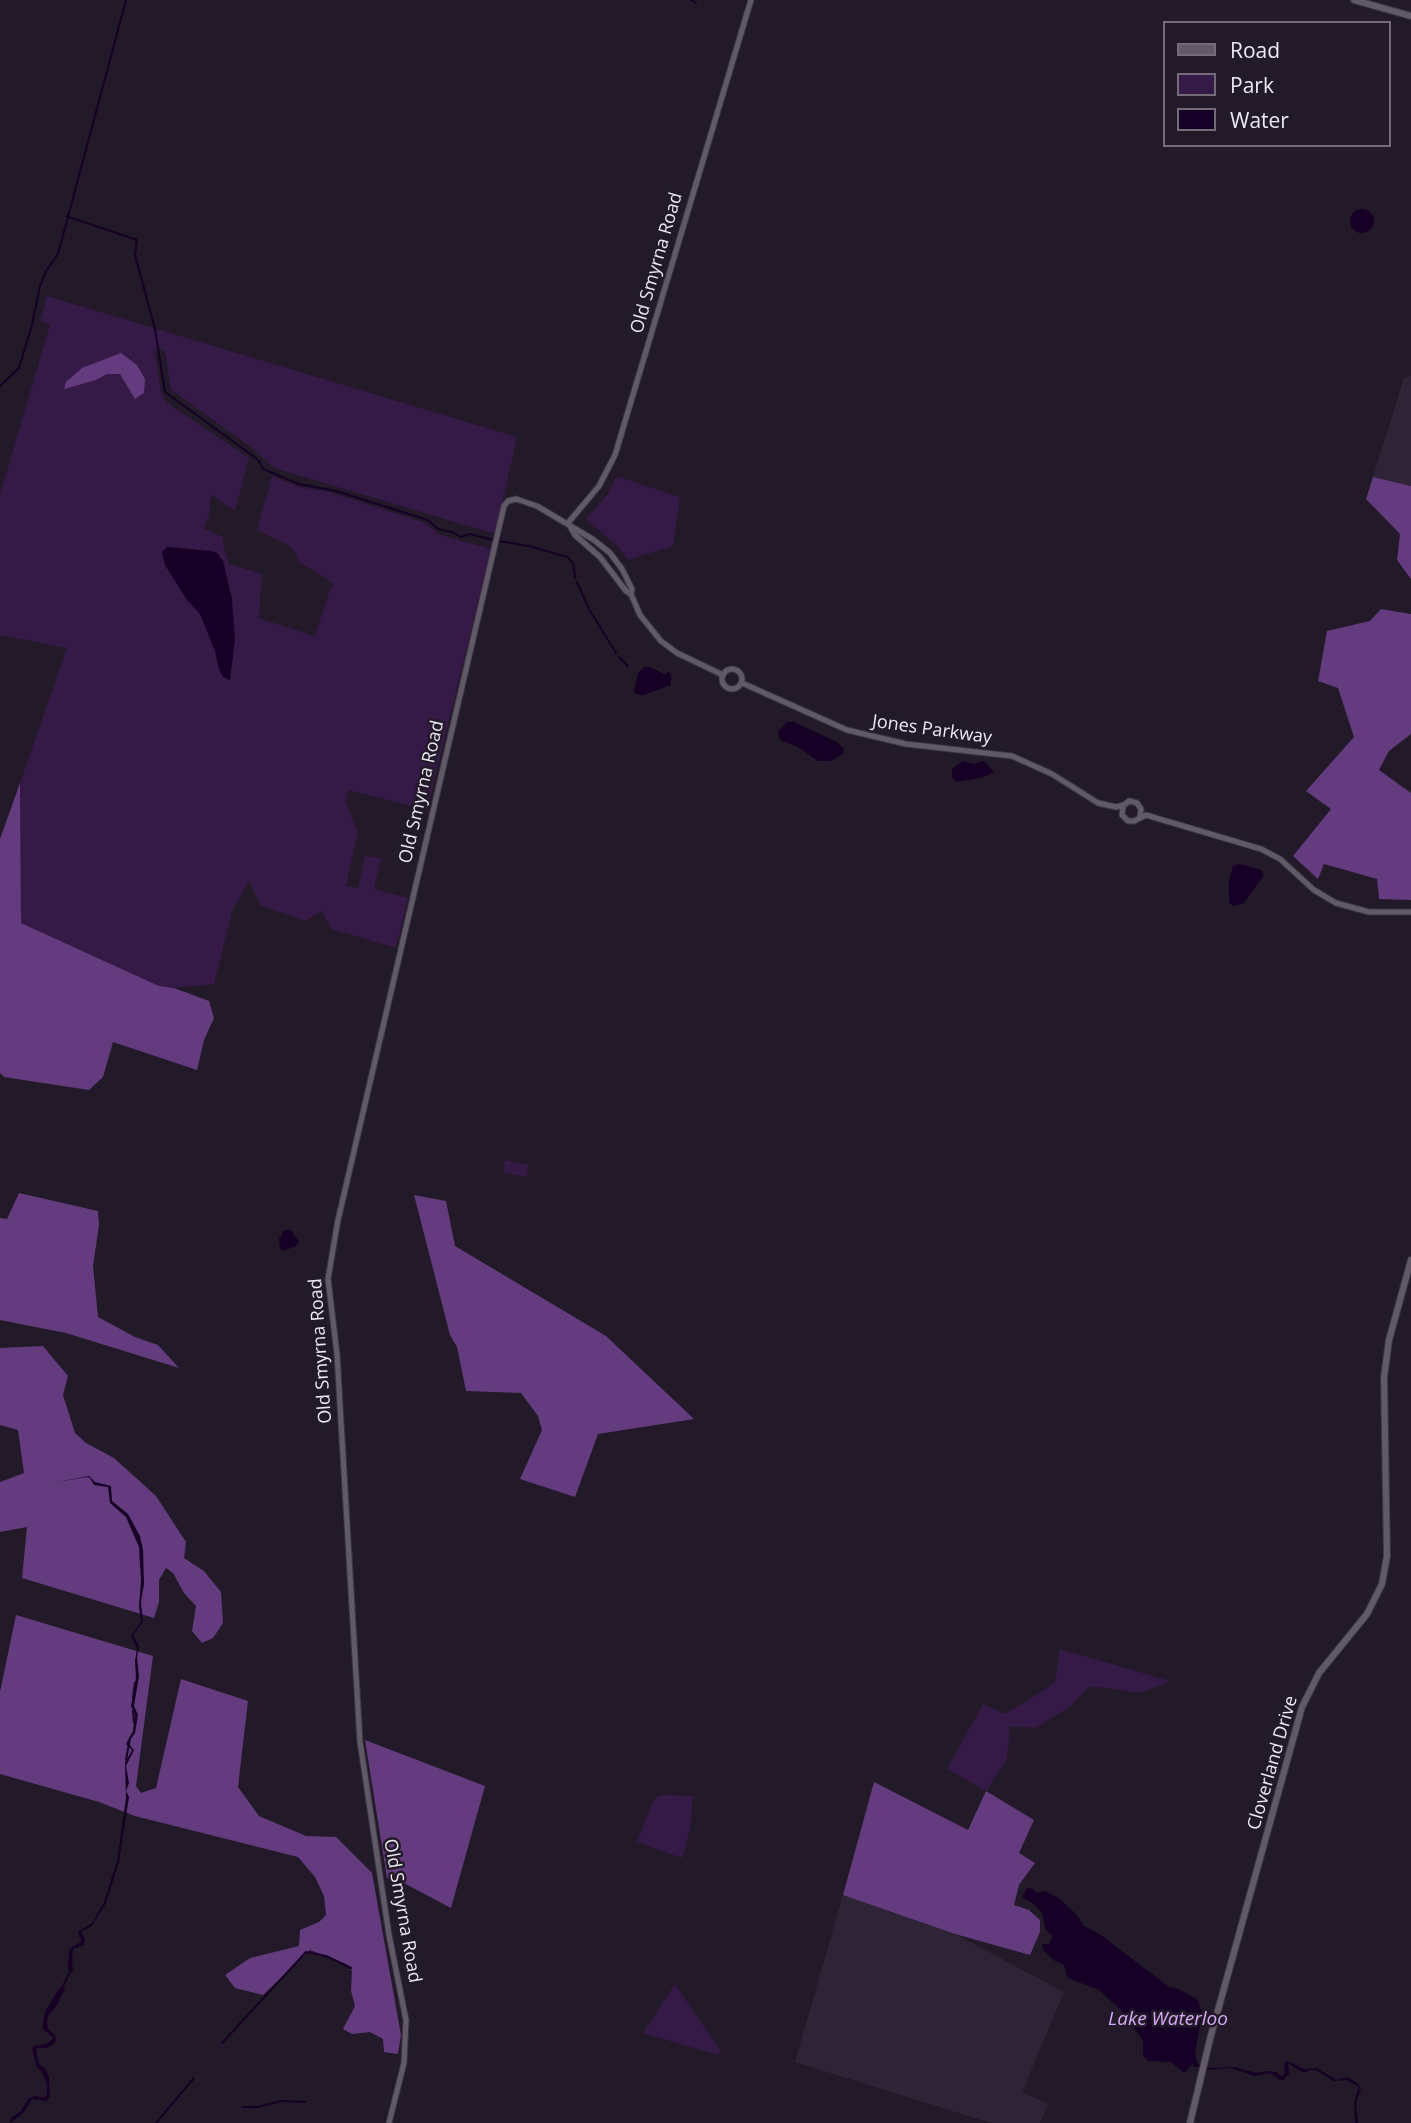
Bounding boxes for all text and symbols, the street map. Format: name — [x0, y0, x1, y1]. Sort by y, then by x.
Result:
legend — [1162, 21, 1390, 147]
text: Road — [1230, 36, 1280, 64]
text: Park — [1230, 71, 1274, 99]
text: Water — [1230, 106, 1289, 134]
street label: Old Smyrna Road — [627, 190, 687, 336]
street label: Jones Parkway — [871, 711, 993, 749]
street label: Old Smyrna Road — [395, 719, 449, 865]
street label: Old Smyrna Road — [305, 1278, 337, 1424]
street label: Cloverland Drive — [1244, 1693, 1302, 1833]
street label: Old Smyrna Road — [379, 1837, 425, 1985]
water label: Lake Waterloo — [1108, 2009, 1228, 2031]

